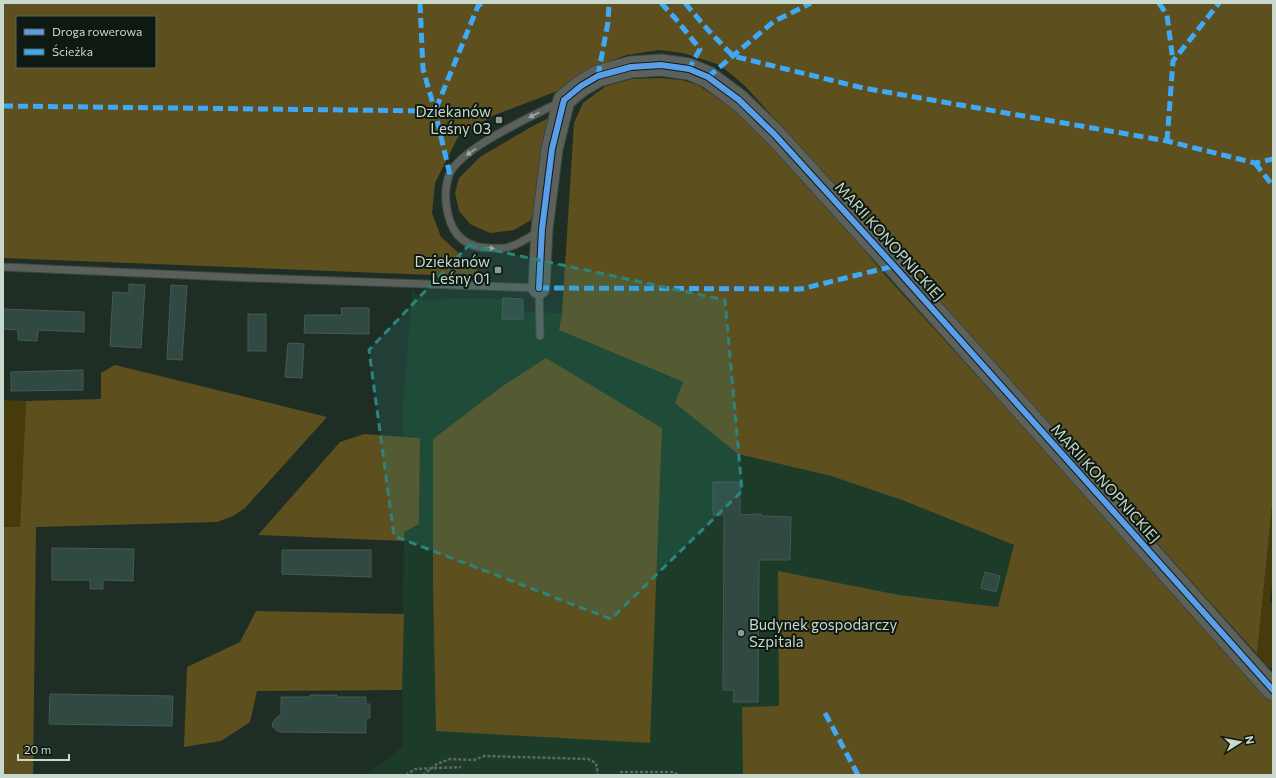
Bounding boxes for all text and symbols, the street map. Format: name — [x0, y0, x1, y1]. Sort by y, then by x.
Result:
legend — [16, 16, 156, 68]
text: Droga rowerowa — [52, 24, 142, 38]
text: Ścieżka — [52, 44, 93, 58]
place label: Dziekanów Leśny 03 — [415, 102, 491, 137]
one-way arrow — [528, 112, 540, 118]
marker: Dziekanów Leśny 03 — [494, 115, 504, 125]
one-way arrow — [466, 148, 477, 156]
street label: MARII KONOPNICKIEJ — [832, 178, 948, 304]
one-way arrow — [483, 244, 495, 251]
place label: Dziekanów Leśny 01 — [414, 252, 490, 287]
marker: Dziekanów Leśny 01 — [493, 265, 503, 275]
street label: MARII KONOPNICKIEJ — [1048, 420, 1164, 546]
place label: Budynek gospodarczy Szpitala — [749, 615, 898, 650]
marker: Budynek gospodarczy Szpitala — [736, 628, 746, 638]
north arrow — [1220, 722, 1260, 762]
text: N — [1243, 735, 1257, 745]
scale bar — [18, 736, 69, 762]
text: 20 m — [24, 742, 51, 756]

